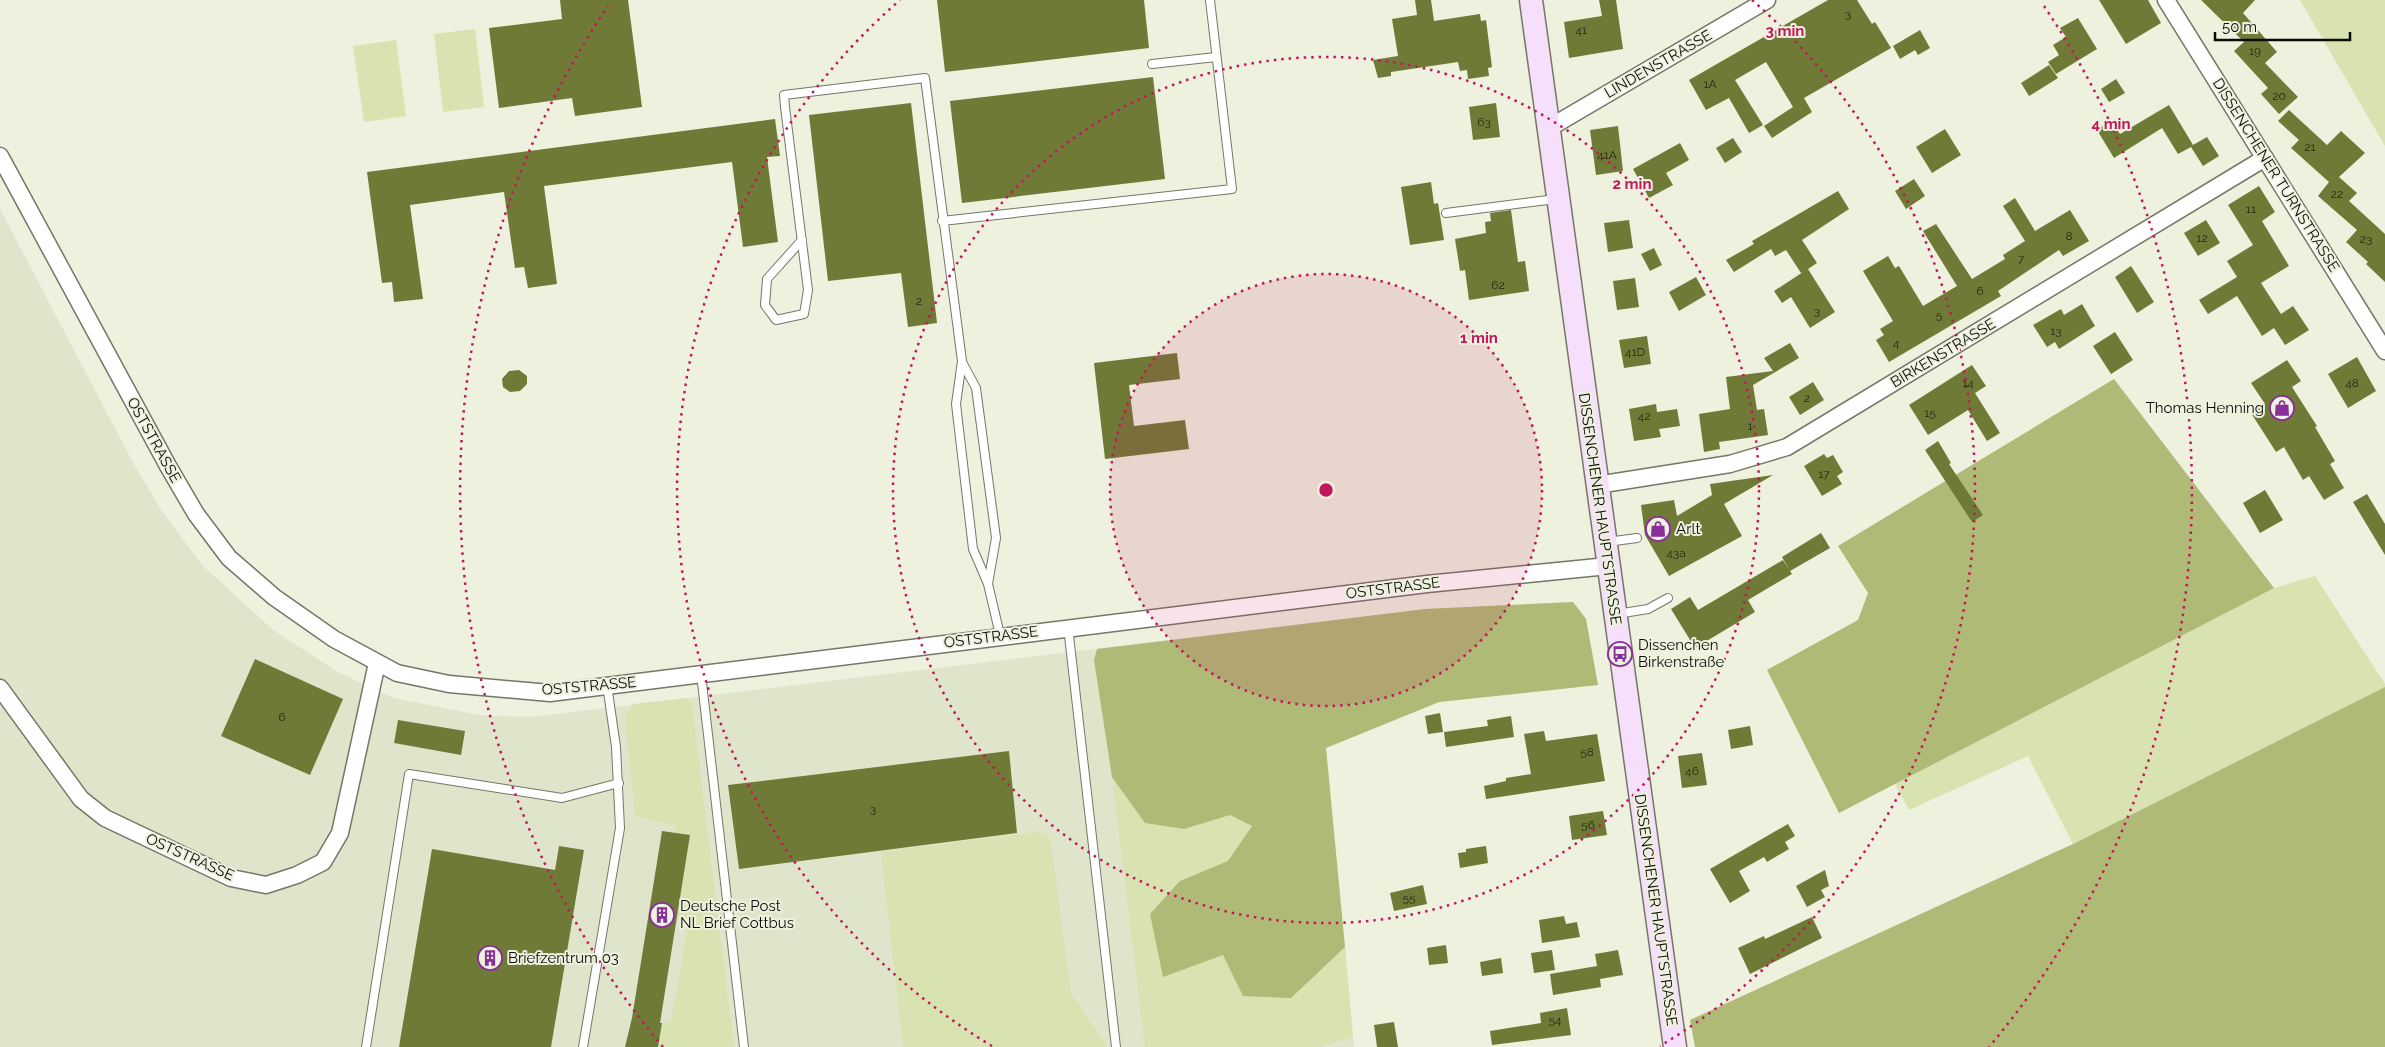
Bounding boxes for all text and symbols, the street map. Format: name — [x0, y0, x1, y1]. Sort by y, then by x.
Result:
house number: 3 — [1845, 7, 1851, 21]
scale bar — [2215, 10, 2350, 42]
text: 50 m — [2222, 18, 2257, 36]
text: 3 min — [1766, 22, 1804, 40]
house number: 41 — [1575, 23, 1587, 37]
street label: LINDENSTRASSE — [1601, 26, 1715, 102]
house number: 19 — [2249, 44, 2261, 58]
street label: DISSENCHENER TURNSTRASSE — [2209, 75, 2343, 275]
house number: 1A — [1703, 77, 1717, 91]
house number: 20 — [2272, 89, 2286, 103]
house number: 63 — [1477, 115, 1491, 129]
text: 4 min — [2091, 115, 2131, 133]
house number: 21 — [2304, 140, 2316, 154]
house number: 41A — [1597, 148, 1617, 162]
text: 2 min — [1613, 175, 1651, 193]
house number: 22 — [2331, 187, 2343, 201]
house number: 11 — [2246, 202, 2256, 216]
house number: 8 — [2065, 229, 2073, 243]
house number: 12 — [2196, 231, 2208, 245]
house number: 23 — [2360, 232, 2372, 246]
house number: 7 — [2018, 252, 2025, 266]
house number: 62 — [1491, 278, 1505, 292]
house number: 6 — [1976, 284, 1984, 298]
house number: 2 — [916, 294, 922, 308]
house number: 3 — [1814, 304, 1820, 318]
house number: 5 — [1936, 308, 1943, 322]
street label: BIRKENSTRASSE — [1887, 315, 1999, 391]
house number: 13 — [2050, 324, 2062, 338]
text: 1 min — [1460, 329, 1498, 347]
house number: 4 — [1893, 336, 1900, 350]
house number: 41D — [1625, 345, 1646, 359]
house number: 14 — [1962, 376, 1974, 390]
house number: 48 — [2345, 376, 2359, 390]
house number: 2 — [1804, 391, 1810, 405]
street label: DISSENCHENER HAUPTSTRASSE — [1575, 392, 1625, 626]
street label: OSTSTRASSE — [123, 394, 185, 486]
shop icon: Thomas Henning — [2269, 395, 2295, 421]
place label: Thomas Henning — [2146, 399, 2264, 417]
house number: 15 — [1924, 406, 1936, 420]
house number: 42 — [1638, 409, 1650, 423]
house number: 1 — [1747, 419, 1753, 433]
house number: 17 — [1818, 467, 1830, 481]
centre of rings — [1317, 481, 1335, 499]
shop icon: Arlt — [1645, 516, 1671, 542]
place label: Arlt — [1676, 520, 1701, 538]
house number: 43a — [1666, 546, 1686, 560]
street label: OSTSTRASSE — [1345, 573, 1441, 603]
street label: OSTSTRASSE — [943, 622, 1039, 652]
place label: Dissenchen Birkenstraße — [1638, 636, 1725, 671]
bus stop icon: Dissenchen Birkenstraße — [1607, 641, 1633, 667]
street label: OSTSTRASSE — [541, 673, 637, 699]
house number: 6 — [278, 710, 286, 724]
house number: 58 — [1580, 745, 1594, 759]
house number: 46 — [1685, 764, 1699, 778]
street label: DISSENCHENER HAUPTSTRASSE — [1631, 793, 1681, 1027]
house number: 3 — [870, 802, 876, 816]
house number: 56 — [1581, 818, 1595, 832]
street label: OSTSTRASSE — [143, 829, 237, 885]
house number: 55 — [1402, 891, 1416, 905]
place label: Deutsche Post NL Brief Cottbus — [680, 897, 794, 932]
building icon: Deutsche Post NL Brief Cottbus — [649, 902, 675, 928]
building icon: Briefzentrum 03 — [477, 945, 503, 971]
place label: Briefzentrum 03 — [508, 949, 619, 967]
house number: 54 — [1548, 1013, 1562, 1027]

